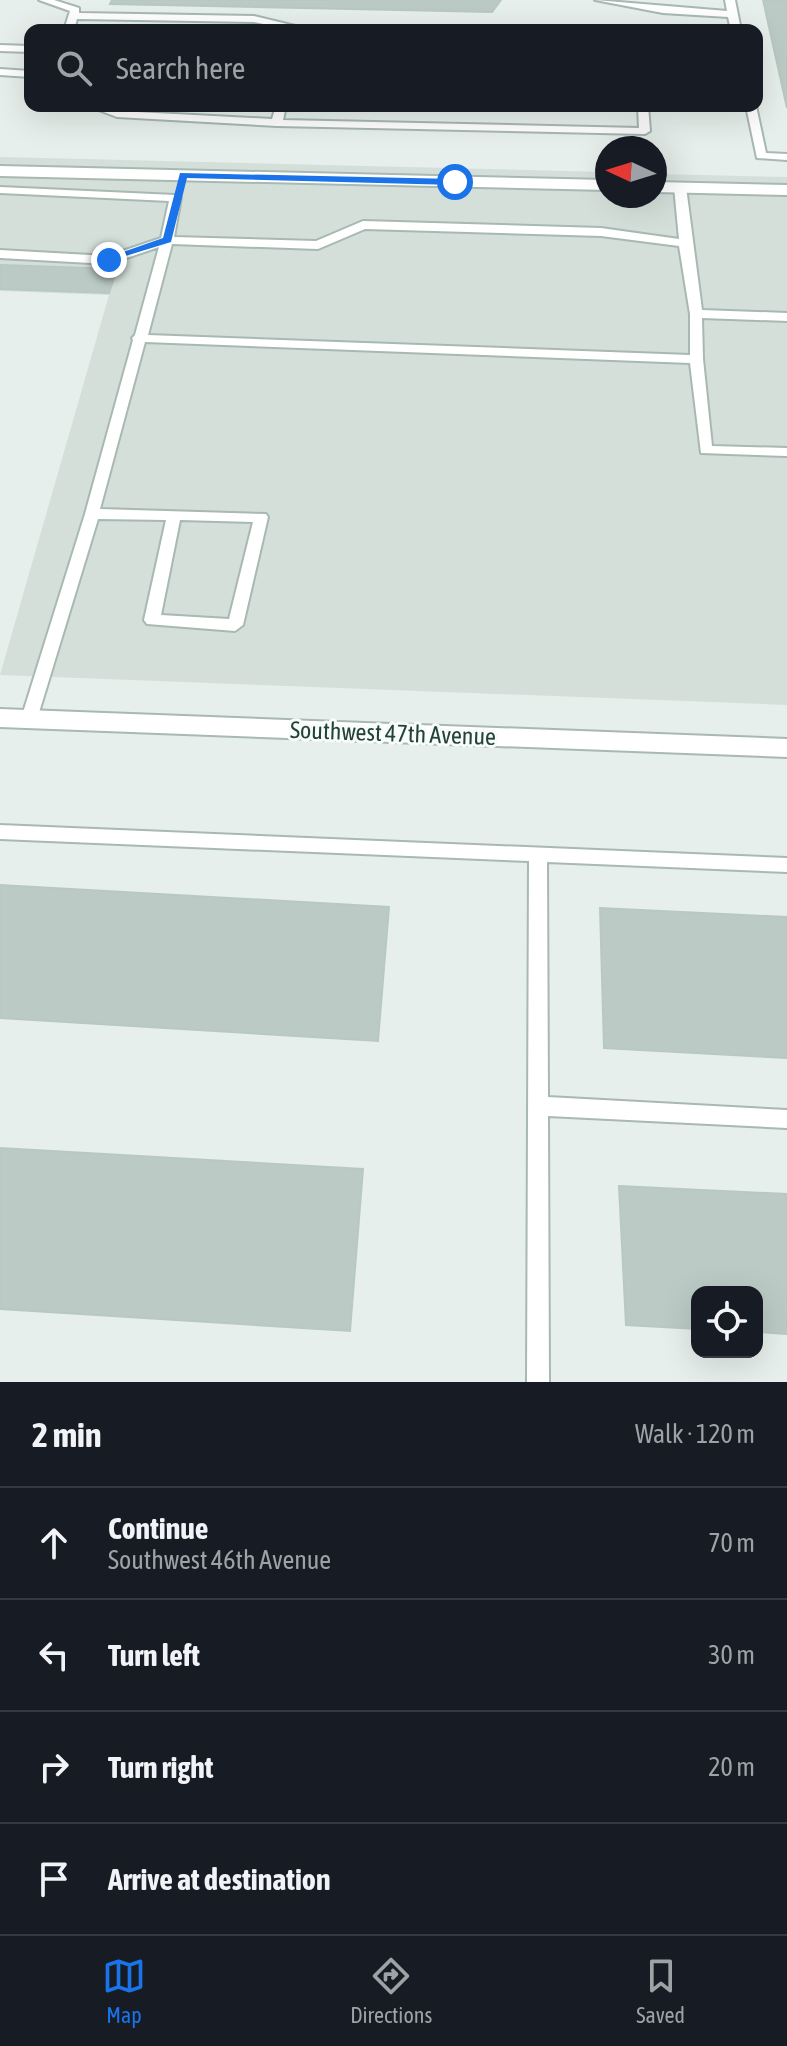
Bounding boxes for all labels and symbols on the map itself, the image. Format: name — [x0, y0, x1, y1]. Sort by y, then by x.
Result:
north arrow — [595, 136, 667, 208]
route start — [437, 164, 473, 200]
route end — [91, 242, 127, 278]
street label: Southwest 47th Avenue — [290, 716, 496, 750]

